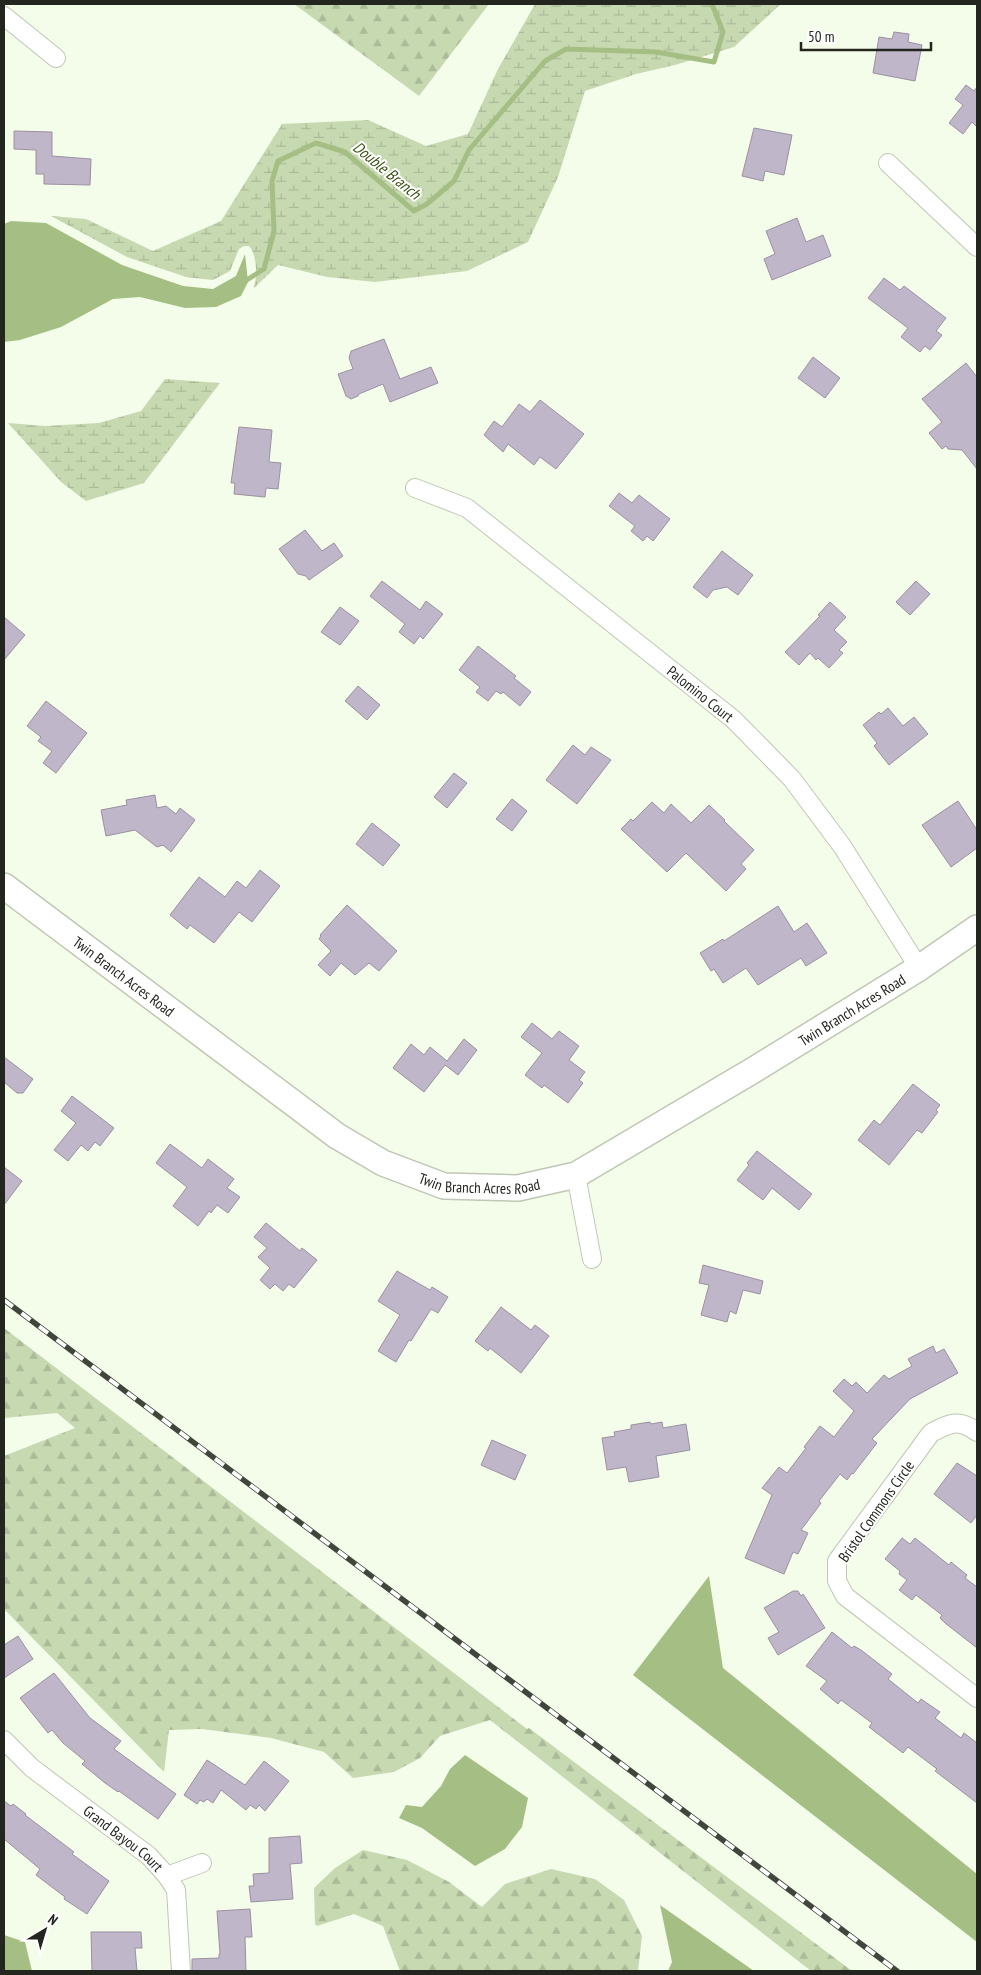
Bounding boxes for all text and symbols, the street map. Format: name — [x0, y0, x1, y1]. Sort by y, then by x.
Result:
scale bar — [801, 20, 931, 52]
text: 50 m — [808, 27, 834, 46]
water label: Double Branch — [349, 137, 426, 204]
street label: Palomino Court — [664, 661, 738, 726]
street label: Twin Branch Acres Road — [69, 932, 178, 1020]
street label: Twin Branch Acres Road — [795, 969, 909, 1050]
street label: Twin Branch Acres Road — [416, 1168, 542, 1198]
street label: Bristol Commons Circle — [834, 1457, 918, 1565]
street label: Grand Bayou Court — [80, 1801, 168, 1875]
north arrow — [20, 1905, 70, 1955]
text: N — [44, 1910, 62, 1929]

